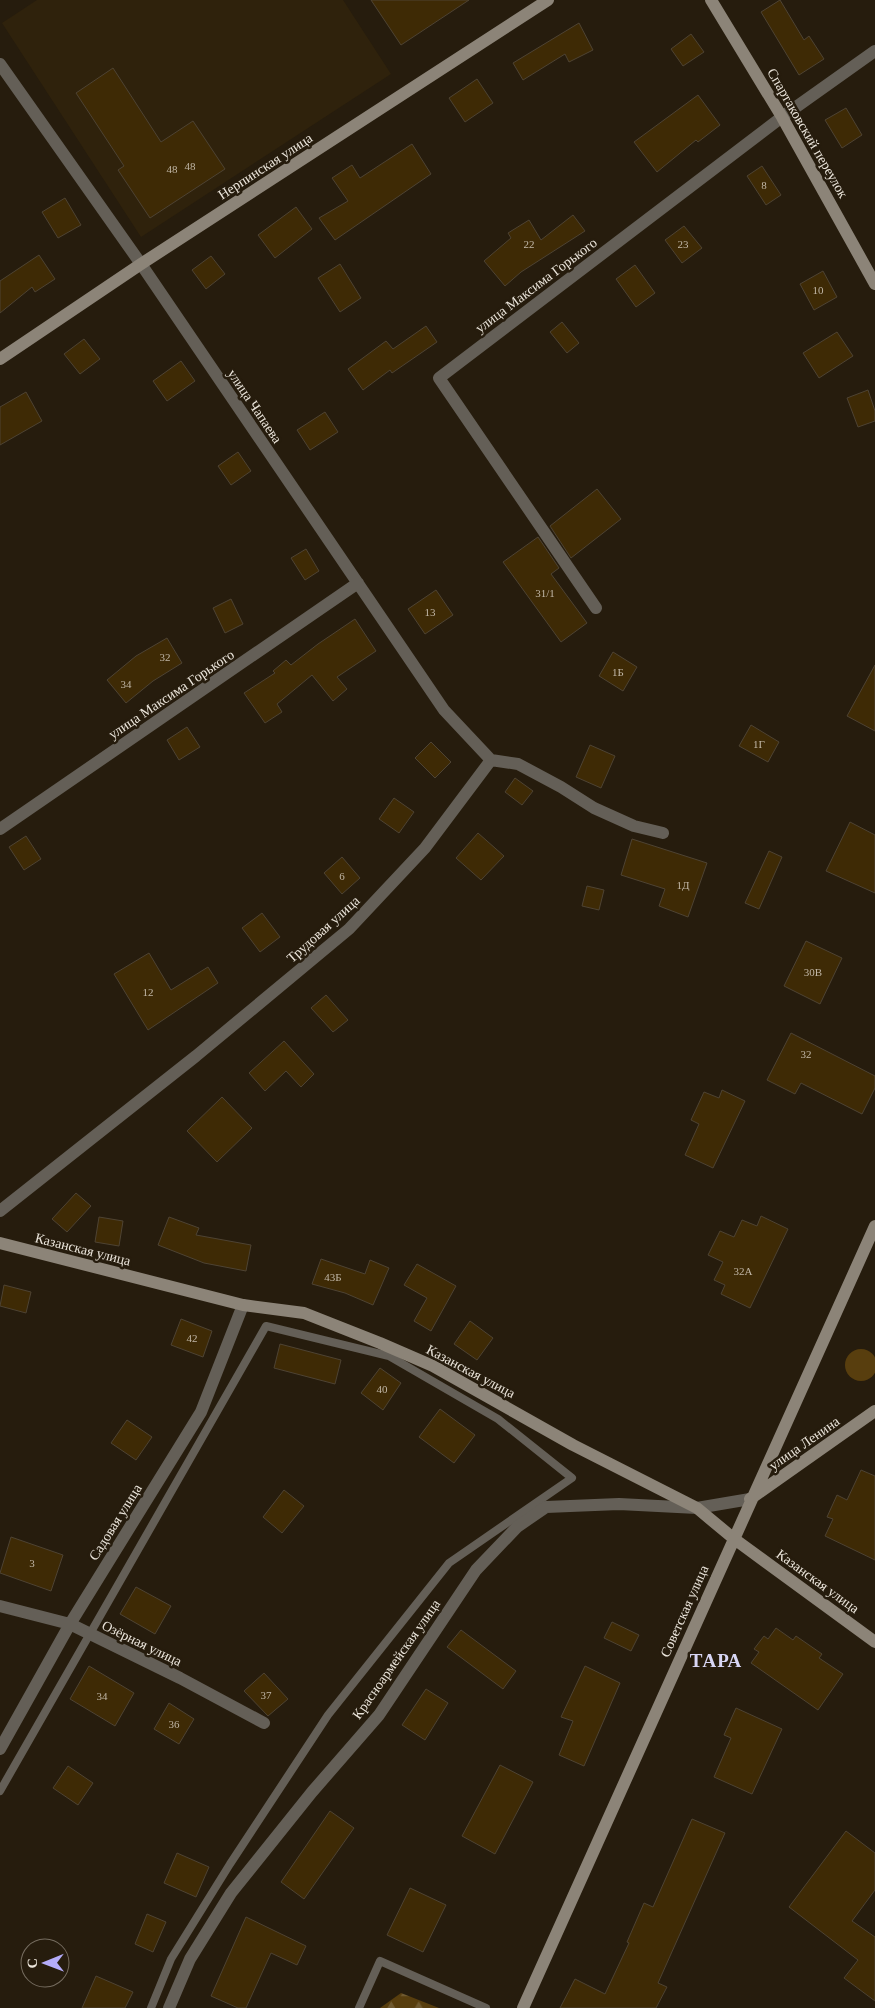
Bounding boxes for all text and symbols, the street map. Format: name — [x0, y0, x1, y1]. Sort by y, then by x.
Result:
street label: Спартаковский переулок — [764, 66, 851, 201]
street label: Нерпинская улица — [215, 130, 316, 202]
house number: 48 — [185, 160, 196, 172]
house number: 48 — [167, 163, 178, 175]
house number: 8 — [761, 179, 767, 191]
street label: улица Максима Горького — [473, 235, 600, 336]
house number: 22 — [524, 238, 535, 250]
house number: 23 — [678, 238, 689, 250]
house number: 10 — [813, 284, 824, 296]
street label: улица Чапаева — [224, 367, 285, 447]
house number: 31/1 — [535, 587, 555, 599]
house number: 13 — [425, 606, 436, 618]
street label: улица Максима Горького — [106, 647, 237, 742]
house number: 32 — [160, 651, 171, 663]
house number: 1Б — [612, 666, 624, 678]
house number: 34 — [121, 678, 132, 690]
house number: 1Г — [753, 738, 765, 750]
house number: 6 — [339, 870, 345, 882]
house number: 1Д — [676, 879, 690, 891]
street label: Трудовая улица — [284, 892, 363, 966]
house number: 30В — [804, 966, 822, 978]
house number: 12 — [143, 986, 154, 998]
house number: 32 — [801, 1048, 812, 1060]
street label: Казанская улица — [33, 1230, 133, 1269]
house number: 32А — [734, 1265, 753, 1277]
house number: 43Б — [324, 1271, 342, 1283]
house number: 42 — [187, 1332, 198, 1344]
street label: Казанская улица — [424, 1342, 518, 1401]
house number: 40 — [377, 1383, 388, 1395]
street label: улица Ленина — [766, 1413, 843, 1473]
street label: Садовая улица — [86, 1481, 145, 1563]
street label: Казанская улица — [774, 1546, 862, 1617]
house number: 3 — [29, 1557, 35, 1569]
street label: Советская улица — [657, 1562, 712, 1659]
street label: Красноармейская улица — [349, 1596, 444, 1722]
street label: Озёрная улица — [99, 1618, 185, 1670]
district label: ТАРА — [690, 1650, 742, 1671]
house number: 37 — [261, 1689, 272, 1701]
house number: 34 — [97, 1690, 108, 1702]
house number: 36 — [169, 1718, 180, 1730]
north arrow — [20, 1938, 70, 1988]
text: С — [25, 1958, 40, 1968]

